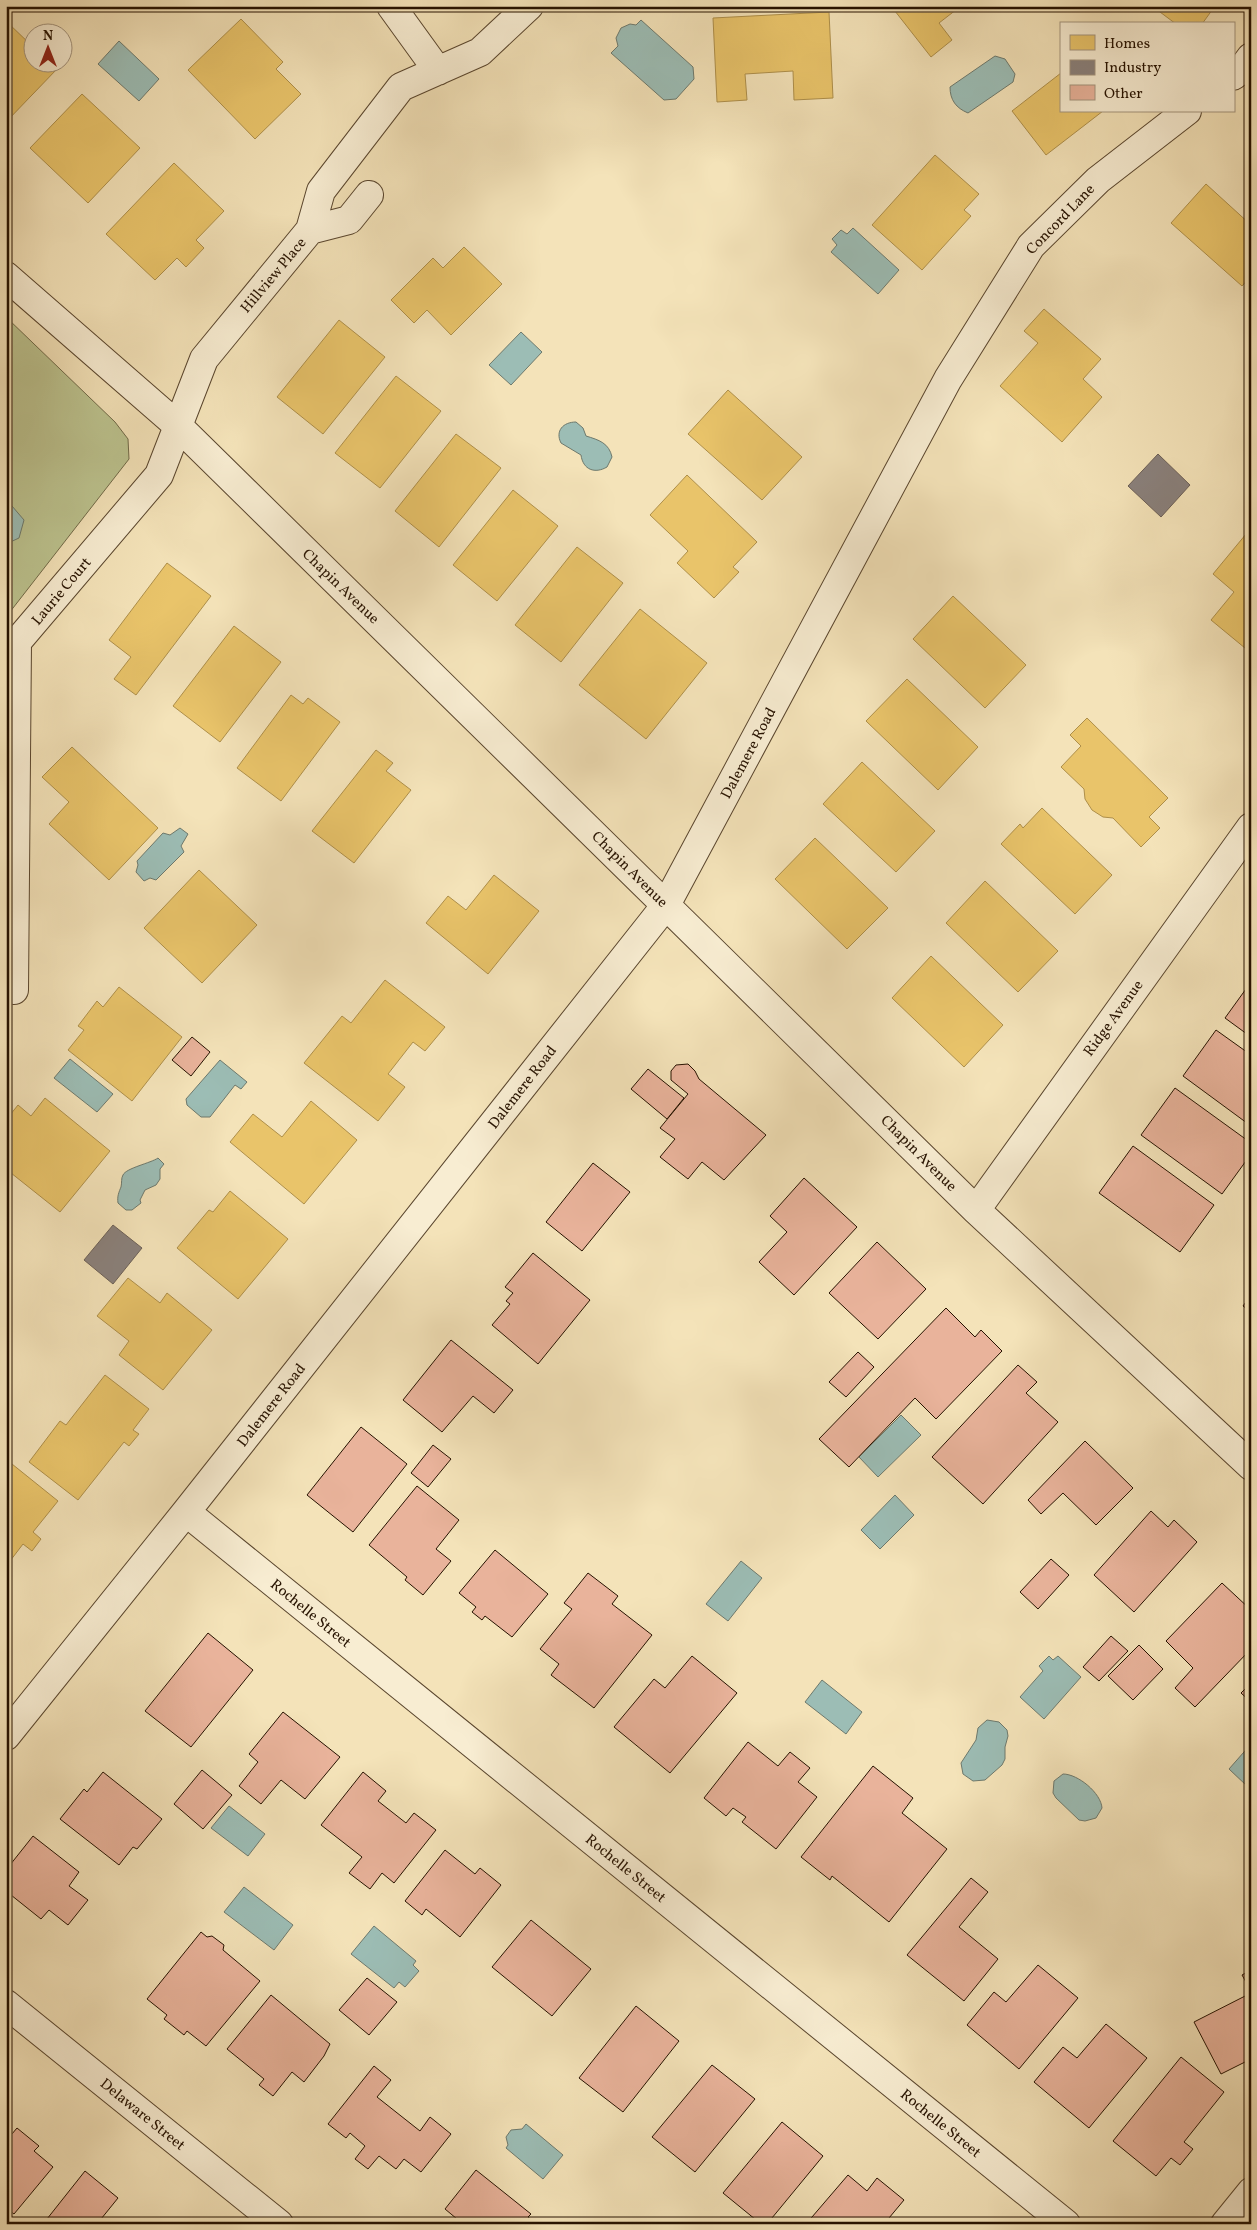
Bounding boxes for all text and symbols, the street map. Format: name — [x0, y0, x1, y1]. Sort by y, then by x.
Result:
north arrow — [22, 22, 72, 72]
legend — [1060, 22, 1234, 112]
text: N — [43, 27, 53, 46]
text: Homes — [1104, 34, 1150, 55]
text: Industry — [1104, 58, 1161, 79]
text: Other — [1104, 84, 1143, 105]
street label: Concord Lane — [1022, 180, 1100, 260]
street label: Hillview Place — [236, 234, 312, 318]
street label: Chapin Avenue — [297, 545, 383, 629]
street label: Laurie Court — [27, 553, 97, 631]
street label: Dalemere Road — [716, 704, 782, 803]
street label: Chapin Avenue — [586, 827, 672, 913]
street label: Ridge Avenue — [1079, 976, 1149, 1061]
street label: Dalemere Road — [484, 1042, 562, 1134]
street label: Chapin Avenue — [875, 1111, 961, 1197]
street label: Dalemere Road — [233, 1360, 311, 1452]
street label: Rochelle Street — [265, 1575, 355, 1653]
street label: Rochelle Street — [580, 1830, 670, 1908]
street label: Delaware Street — [95, 2074, 189, 2156]
street label: Rochelle Street — [895, 2085, 985, 2163]

